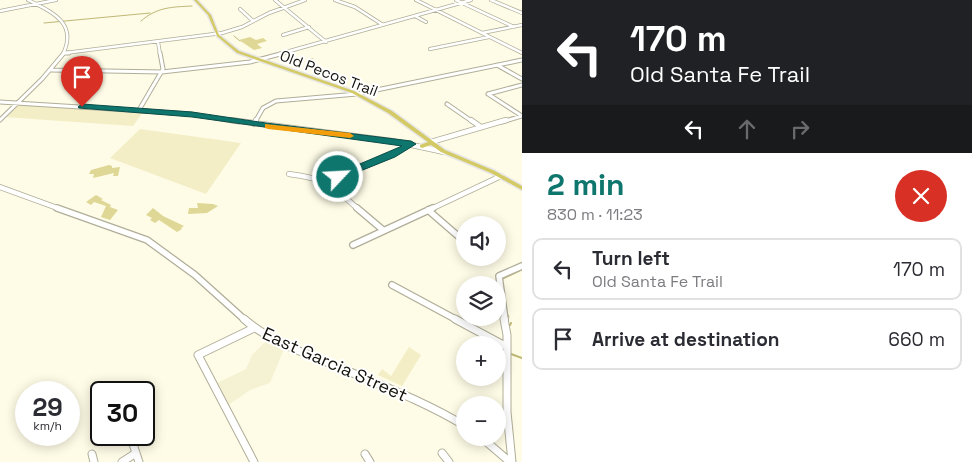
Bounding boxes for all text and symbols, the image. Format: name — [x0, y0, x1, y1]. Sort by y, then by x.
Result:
text: 170 m — [630, 17, 727, 61]
icon: left — [547, 20, 612, 85]
street label: Old Pecos Trail — [277, 46, 381, 100]
pin — [61, 56, 103, 107]
text: Old Santa Fe Trail — [630, 60, 810, 88]
icon: arrive — [68, 63, 96, 91]
icon: left — [680, 115, 708, 143]
icon: ahead — [733, 115, 761, 143]
icon: right — [786, 115, 814, 143]
position arrow — [311, 150, 363, 202]
text: 2 min — [547, 165, 625, 204]
button: close — [895, 170, 947, 222]
text: 830 m · 11:23 — [547, 204, 643, 225]
map controls — [456, 216, 506, 446]
button: sound — [456, 216, 506, 266]
text: Turn left — [592, 246, 670, 271]
icon: left — [549, 255, 577, 283]
text: 170 m — [893, 257, 945, 282]
text: Old Santa Fe Trail — [592, 271, 723, 292]
button: layers — [456, 276, 506, 326]
street label: East Garcia Street — [259, 322, 411, 406]
icon: arrive — [549, 325, 577, 353]
text: Arrive at destination — [592, 327, 780, 352]
text: 660 m — [888, 327, 945, 352]
button: + — [456, 336, 506, 386]
speed limit sign: 30 — [90, 381, 155, 446]
text: 29 — [32, 391, 63, 423]
button: − — [456, 396, 506, 446]
text: km/h — [33, 418, 62, 434]

